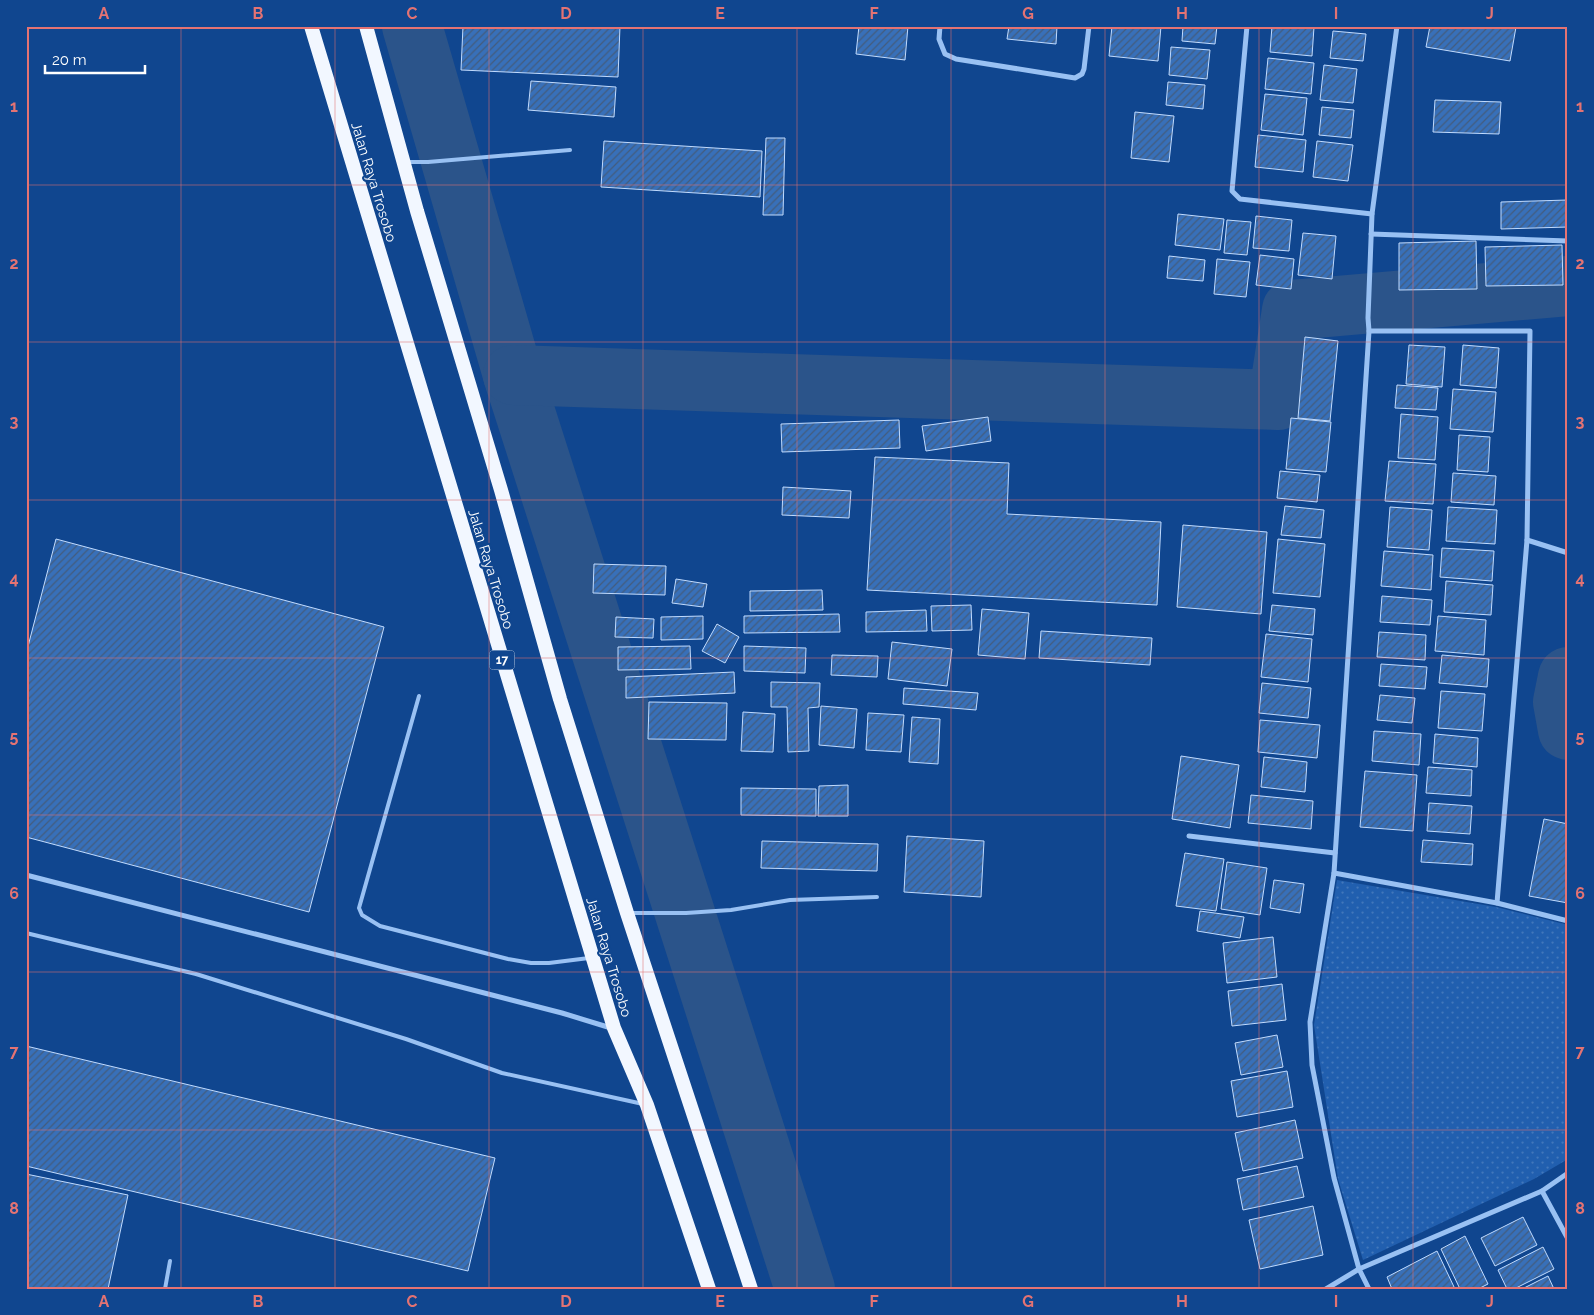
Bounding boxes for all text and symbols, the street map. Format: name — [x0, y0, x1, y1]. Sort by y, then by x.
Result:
text: A — [99, 4, 110, 23]
text: B — [253, 4, 264, 23]
text: C — [407, 4, 418, 23]
text: D — [560, 4, 572, 23]
text: E — [715, 4, 725, 23]
text: F — [869, 4, 879, 23]
text: G — [1022, 4, 1034, 23]
text: H — [1176, 4, 1188, 23]
text: I — [1334, 4, 1338, 23]
text: J — [1486, 4, 1494, 23]
scale bar — [45, 42, 145, 74]
text: 20 m — [52, 51, 87, 69]
text: 1 — [10, 97, 18, 116]
text: 1 — [1576, 97, 1584, 116]
street label: Jalan Raya Trosobo — [348, 120, 400, 244]
text: 2 — [9, 254, 19, 273]
text: 2 — [1575, 254, 1585, 273]
text: 3 — [10, 412, 19, 431]
text: 3 — [1576, 412, 1585, 431]
street label: Jalan Raya Trosobo — [465, 507, 517, 631]
text: 4 — [9, 569, 19, 588]
text: 4 — [1575, 569, 1585, 588]
road number: 17 — [490, 650, 514, 670]
text: 5 — [10, 727, 19, 746]
text: 5 — [1576, 727, 1585, 746]
text: 6 — [9, 884, 19, 903]
text: 6 — [1575, 884, 1585, 903]
street label: Jalan Raya Trosobo — [583, 895, 635, 1019]
text: 7 — [10, 1042, 19, 1061]
text: 7 — [1576, 1042, 1585, 1061]
text: 8 — [9, 1199, 19, 1218]
text: 8 — [1575, 1199, 1585, 1218]
text: A — [99, 1292, 110, 1311]
text: B — [253, 1292, 264, 1311]
text: C — [407, 1292, 418, 1311]
text: D — [560, 1292, 572, 1311]
text: E — [715, 1292, 725, 1311]
text: F — [869, 1292, 879, 1311]
text: G — [1022, 1292, 1034, 1311]
text: H — [1176, 1292, 1188, 1311]
text: I — [1334, 1292, 1338, 1311]
text: J — [1486, 1292, 1494, 1311]

